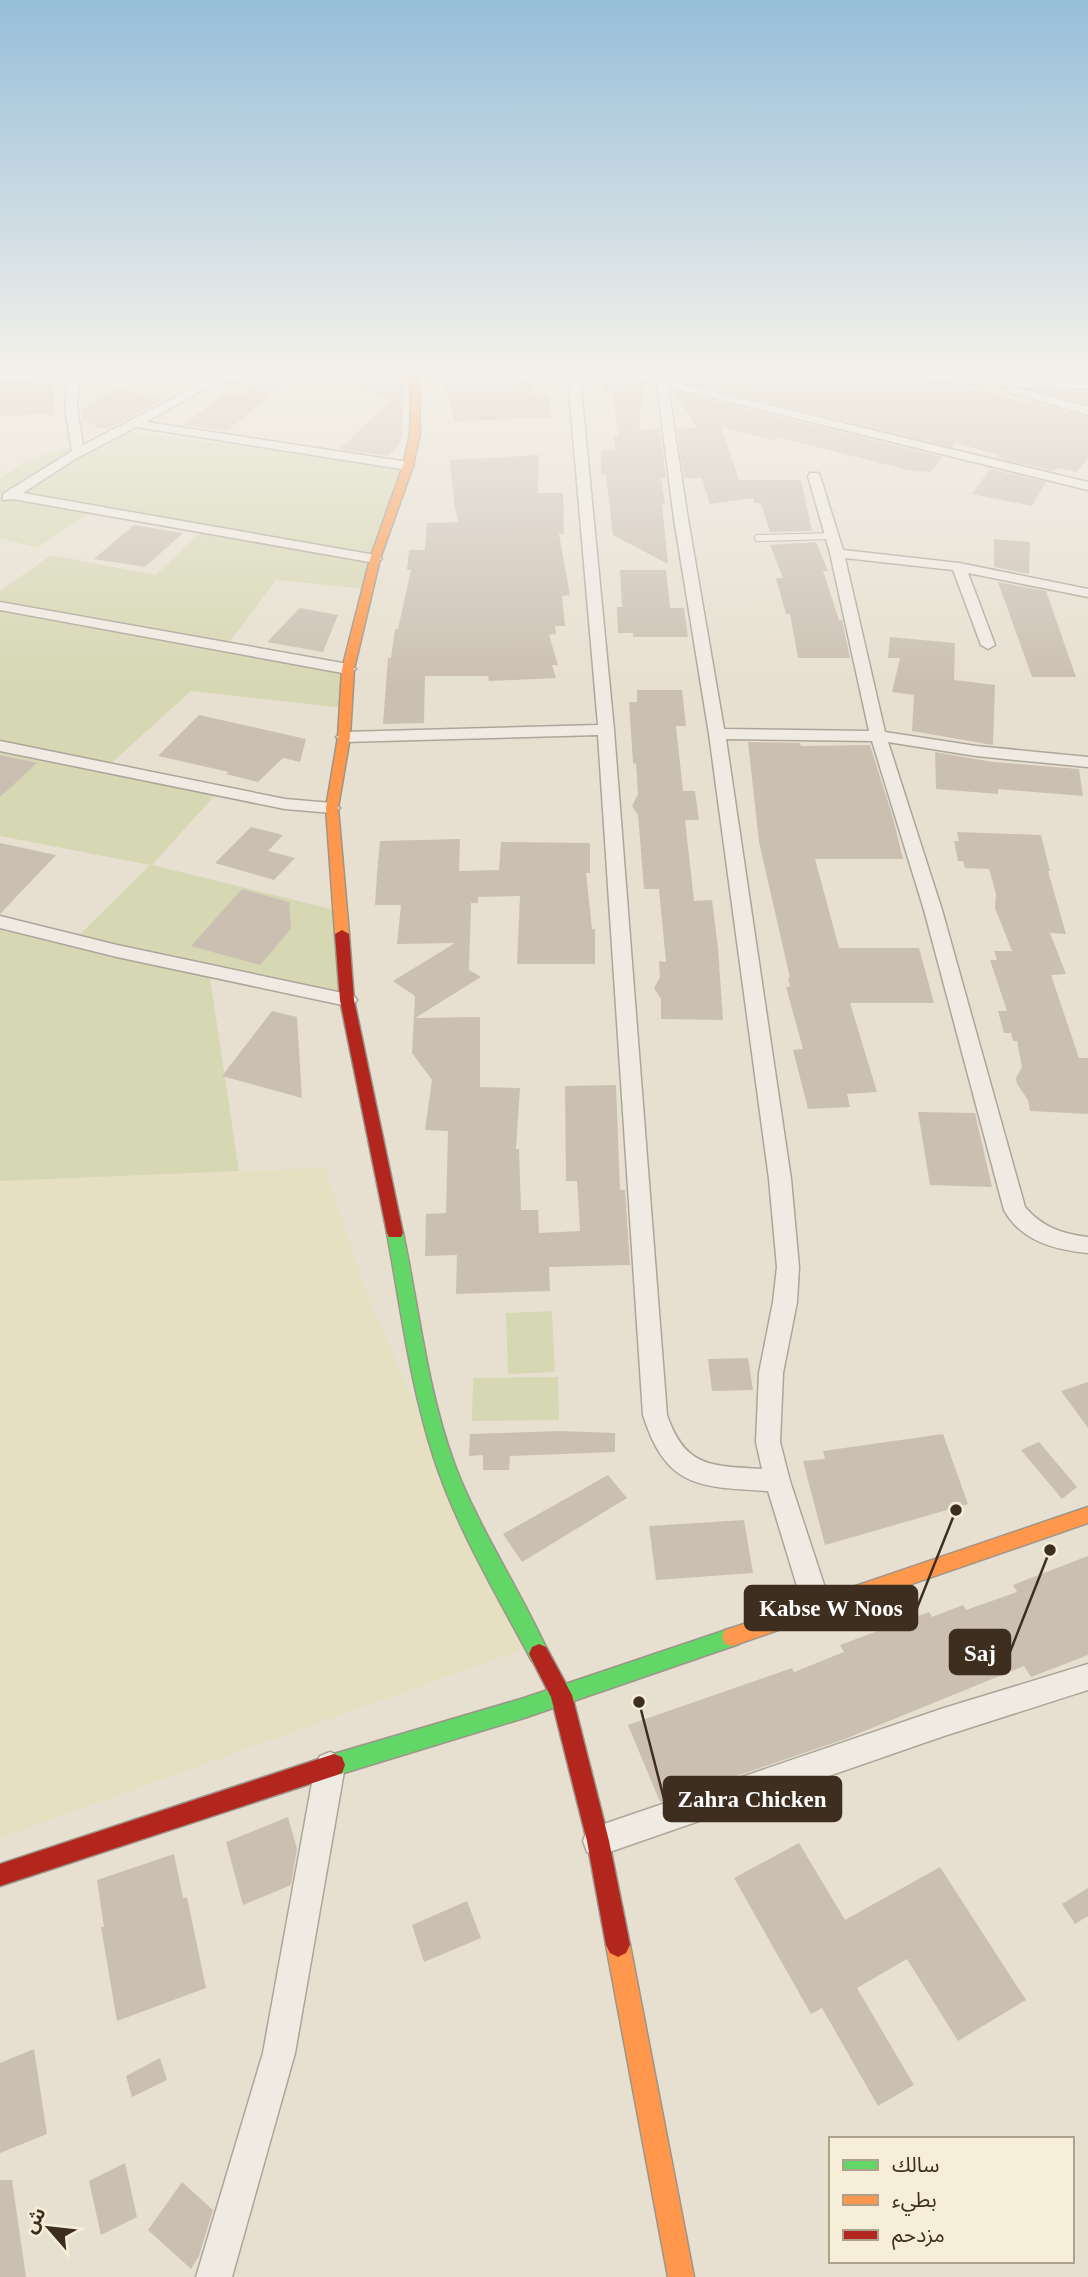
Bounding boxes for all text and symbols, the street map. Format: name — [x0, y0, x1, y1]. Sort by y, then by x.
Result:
callout: Kabse W Noos — [745, 1586, 917, 1630]
text: Kabse W Noos — [759, 1596, 903, 1621]
callout: Saj — [950, 1630, 1010, 1674]
text: Saj — [964, 1641, 996, 1666]
callout: Zahra Chicken — [664, 1777, 841, 1821]
text: Zahra Chicken — [678, 1787, 827, 1812]
legend — [829, 2137, 1074, 2263]
text: سالك — [892, 2153, 939, 2177]
text: بطيء — [892, 2188, 937, 2216]
north arrow — [14, 2193, 84, 2263]
text: ش — [19, 2204, 50, 2237]
text: مزدحم — [892, 2223, 945, 2250]

